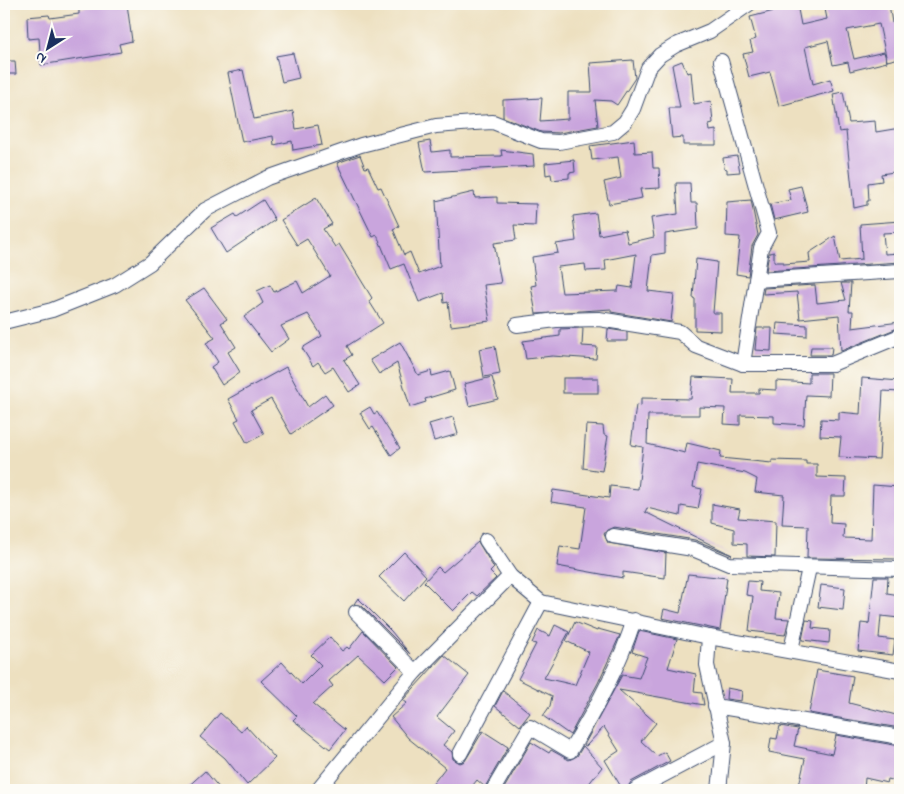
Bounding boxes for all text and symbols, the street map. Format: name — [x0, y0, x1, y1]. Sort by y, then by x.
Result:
north arrow — [22, 22, 72, 72]
text: N — [31, 46, 51, 69]

